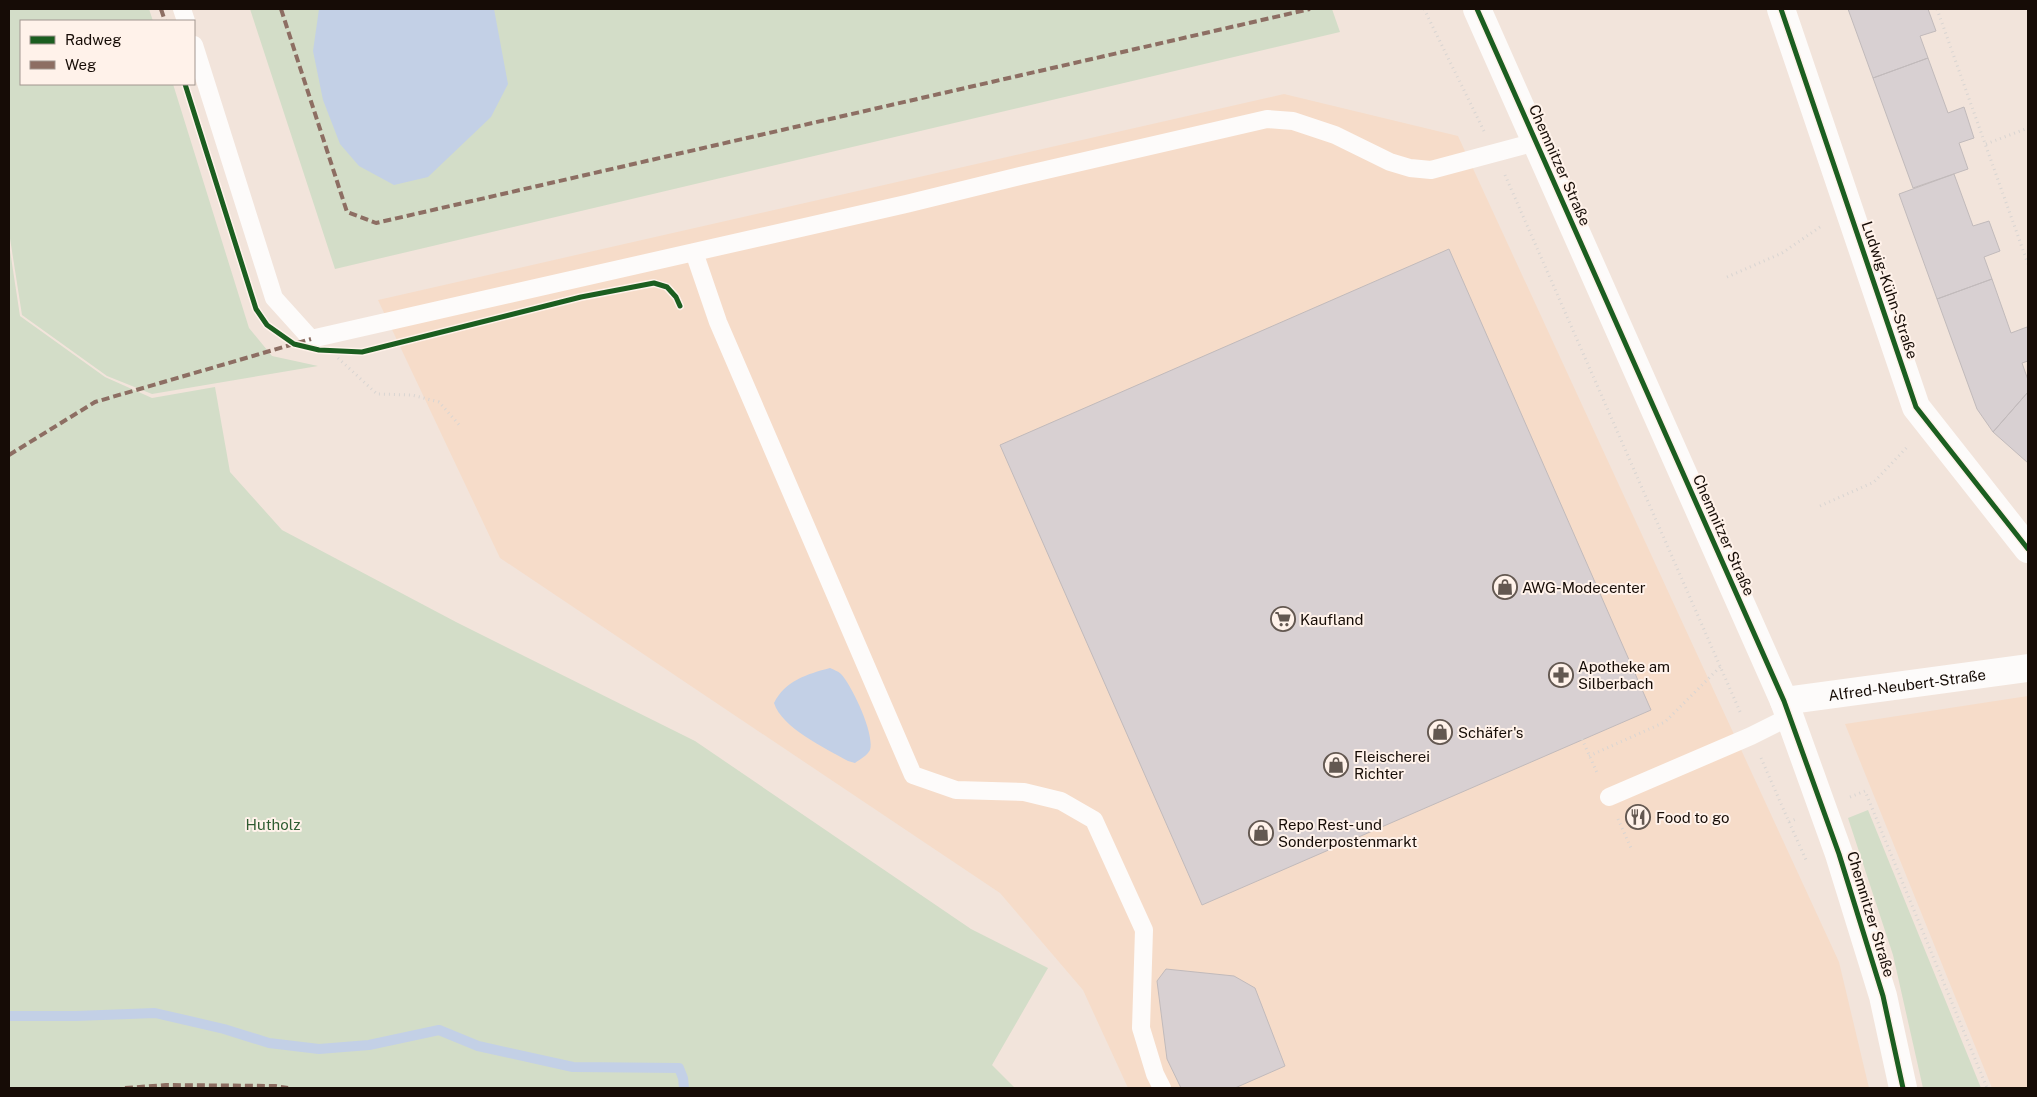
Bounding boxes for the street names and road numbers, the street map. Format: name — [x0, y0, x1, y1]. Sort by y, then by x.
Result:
street label: Chemnitzer Straße — [1526, 102, 1594, 228]
street label: Ludwig-Kühn-Straße — [1858, 219, 1922, 361]
street label: Chemnitzer Straße — [1690, 472, 1758, 598]
street label: Alfred-Neubert-Straße — [1827, 665, 1987, 703]
street label: Chemnitzer Straße — [1844, 849, 1898, 979]

